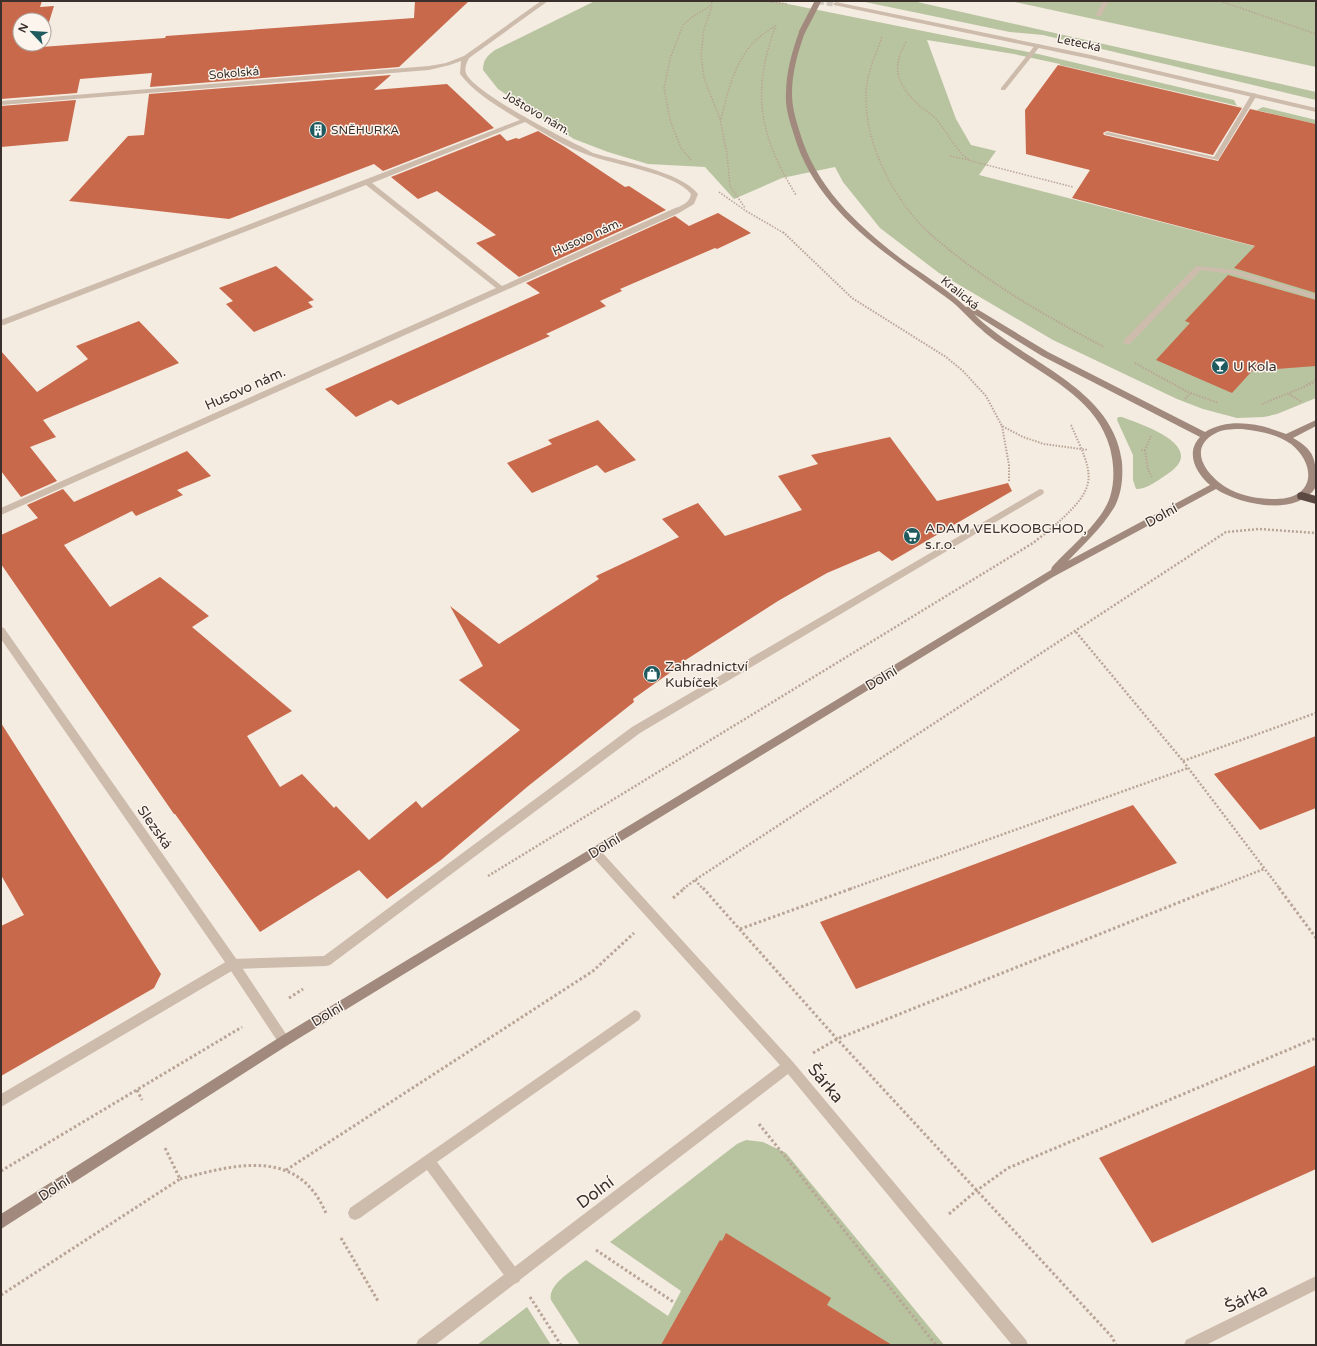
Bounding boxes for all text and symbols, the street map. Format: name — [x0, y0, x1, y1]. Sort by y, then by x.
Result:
north arrow — [12, 12, 52, 52]
text: N — [16, 21, 31, 35]
street label: Letecká — [1056, 32, 1102, 54]
street label: Sokolská — [208, 64, 260, 82]
street label: Joštovo nám. — [501, 88, 573, 138]
building icon: SNĚHURKA — [308, 120, 328, 140]
place label: SNĚHURKA — [331, 123, 399, 137]
street label: Husovo nám. — [550, 216, 624, 258]
street label: Kralická — [938, 273, 982, 313]
bar icon: U Kola — [1210, 356, 1230, 376]
place label: U Kola — [1233, 358, 1277, 375]
street label: Husovo nám. — [202, 363, 288, 414]
street label: Dolní — [1142, 499, 1181, 531]
place label: ADAM VELKOOBCHOD, s.r.o. — [925, 520, 1087, 553]
supermarket icon: ADAM VELKOOBCHOD, s.r.o. — [902, 526, 922, 546]
place label: Zahradnictví Kubíček — [665, 658, 749, 691]
street label: Dolní — [862, 662, 901, 695]
shop icon: Zahradnictví Kubíček — [642, 664, 662, 684]
street label: Slezská — [134, 802, 176, 852]
street label: Dolní — [585, 830, 624, 863]
street label: Dolní — [308, 998, 347, 1031]
street label: Šárka — [803, 1059, 848, 1107]
street label: Dolní — [572, 1171, 618, 1213]
street label: Dolní — [35, 1172, 74, 1205]
street label: Šárka — [1221, 1279, 1271, 1318]

